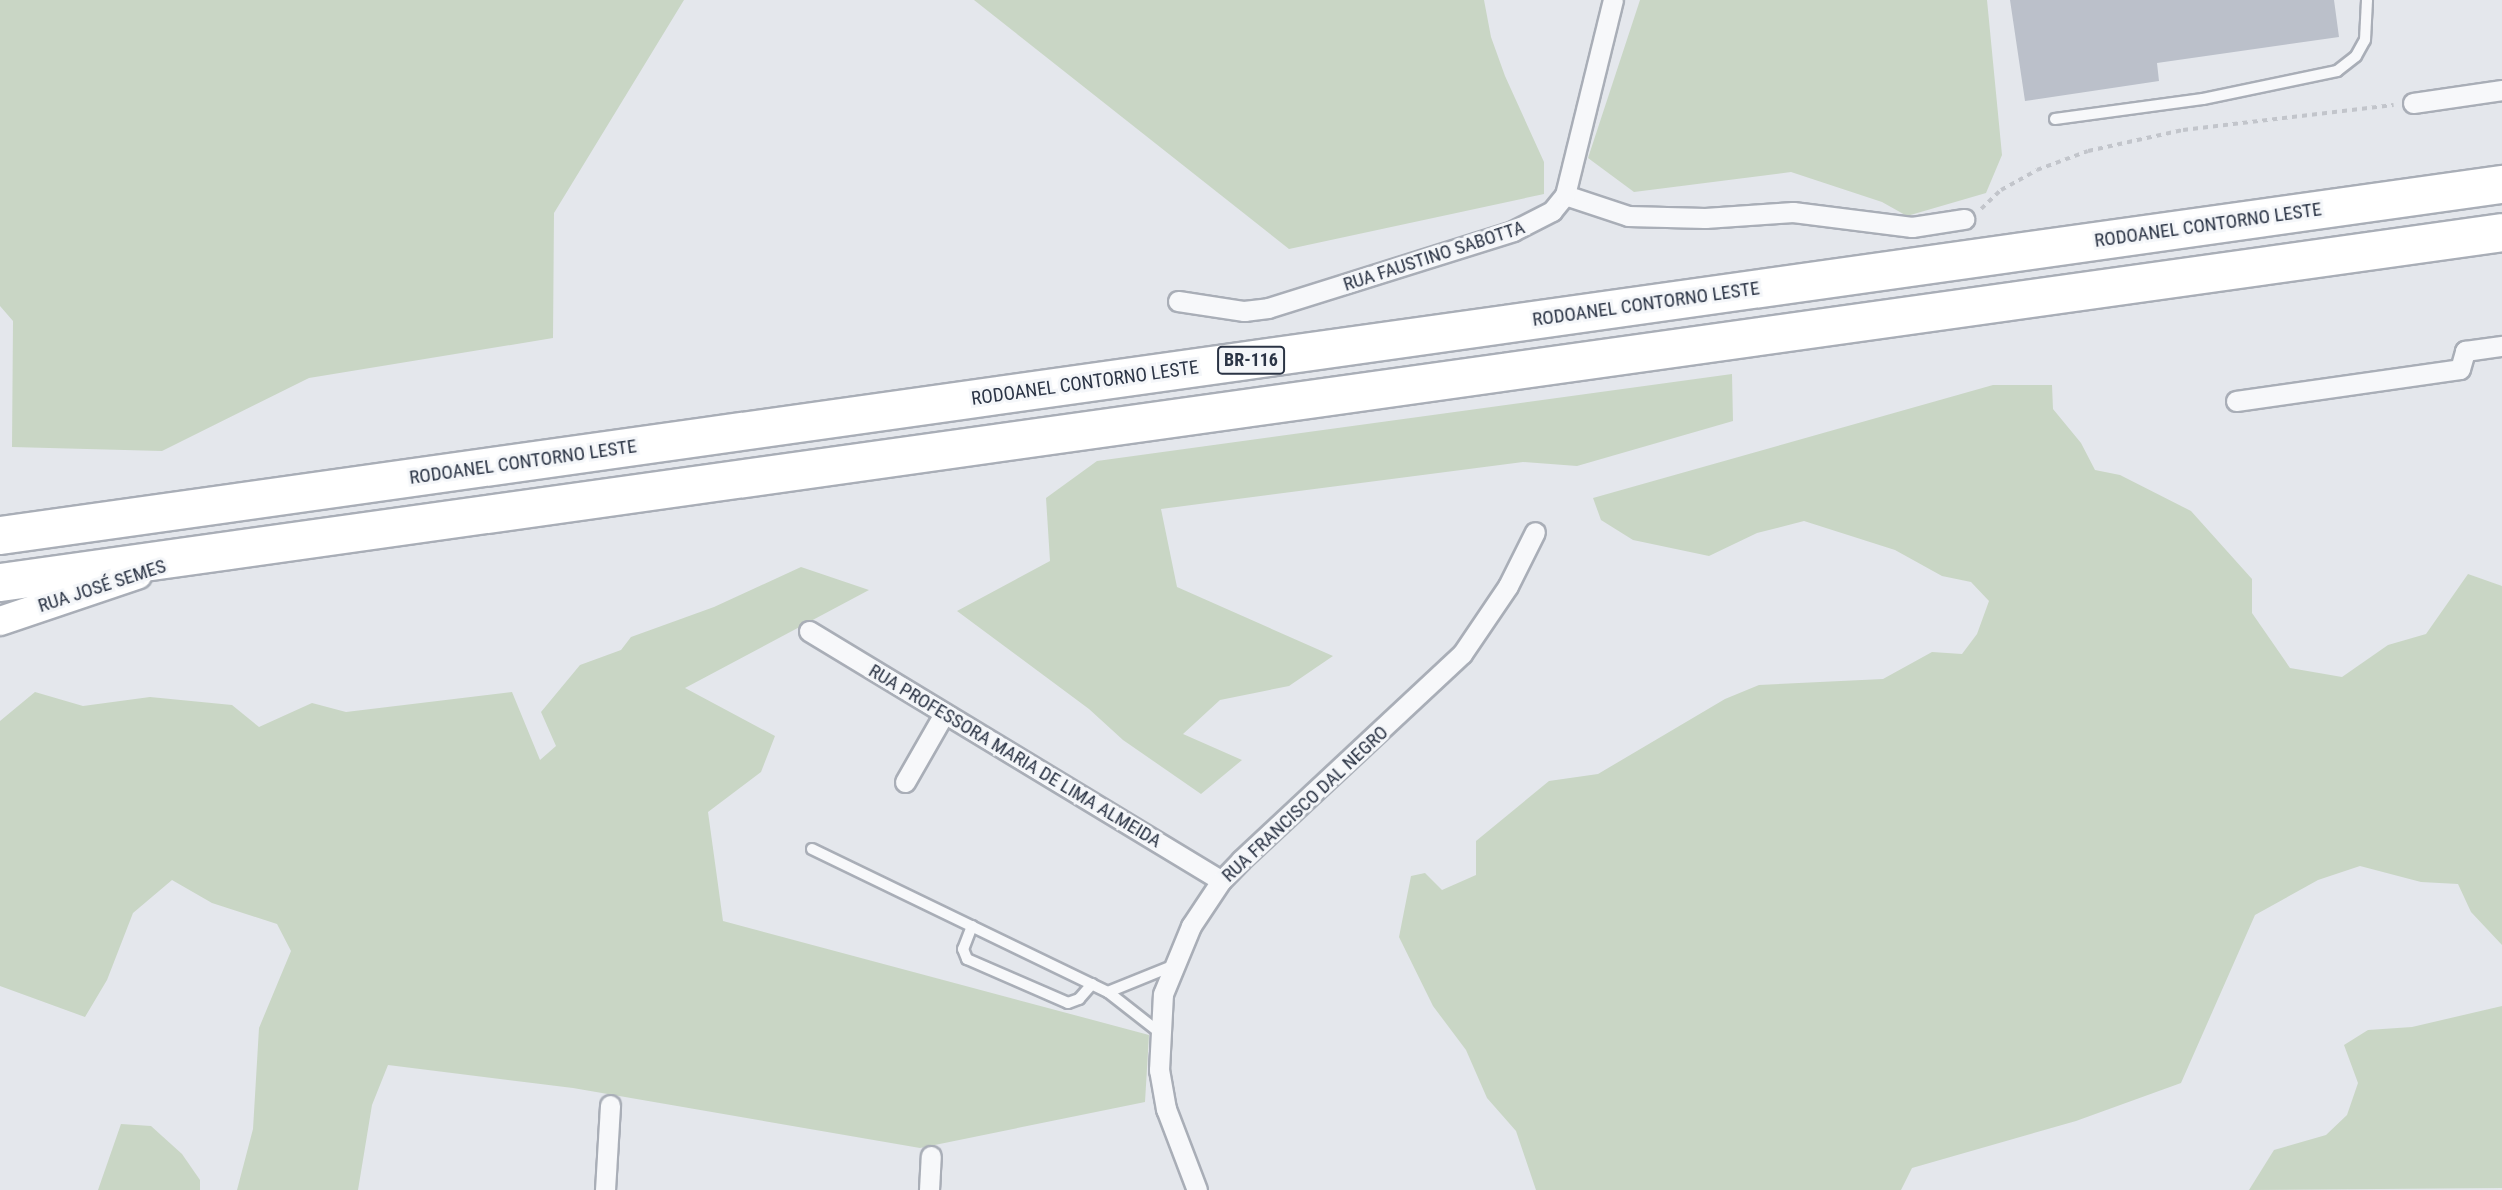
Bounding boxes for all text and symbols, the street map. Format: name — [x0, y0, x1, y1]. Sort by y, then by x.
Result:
street label: RODOANEL CONTORNO LESTE — [2093, 198, 2323, 252]
street label: RUA FAUSTINO SABOTTA — [1340, 216, 1528, 296]
street label: RODOANEL CONTORNO LESTE — [1531, 277, 1761, 331]
road number: BR-116 — [1216, 346, 1286, 374]
street label: RODOANEL CONTORNO LESTE — [970, 356, 1200, 410]
street label: RODOANEL CONTORNO LESTE — [408, 435, 638, 489]
street label: RUA JOSÉ SEMES — [35, 555, 169, 617]
street label: RUA PROFESSORA MARIA DE LIMA ALMEIDA — [865, 659, 1165, 853]
street label: RUA FRANCISCO DAL NEGRO — [1217, 721, 1393, 887]

